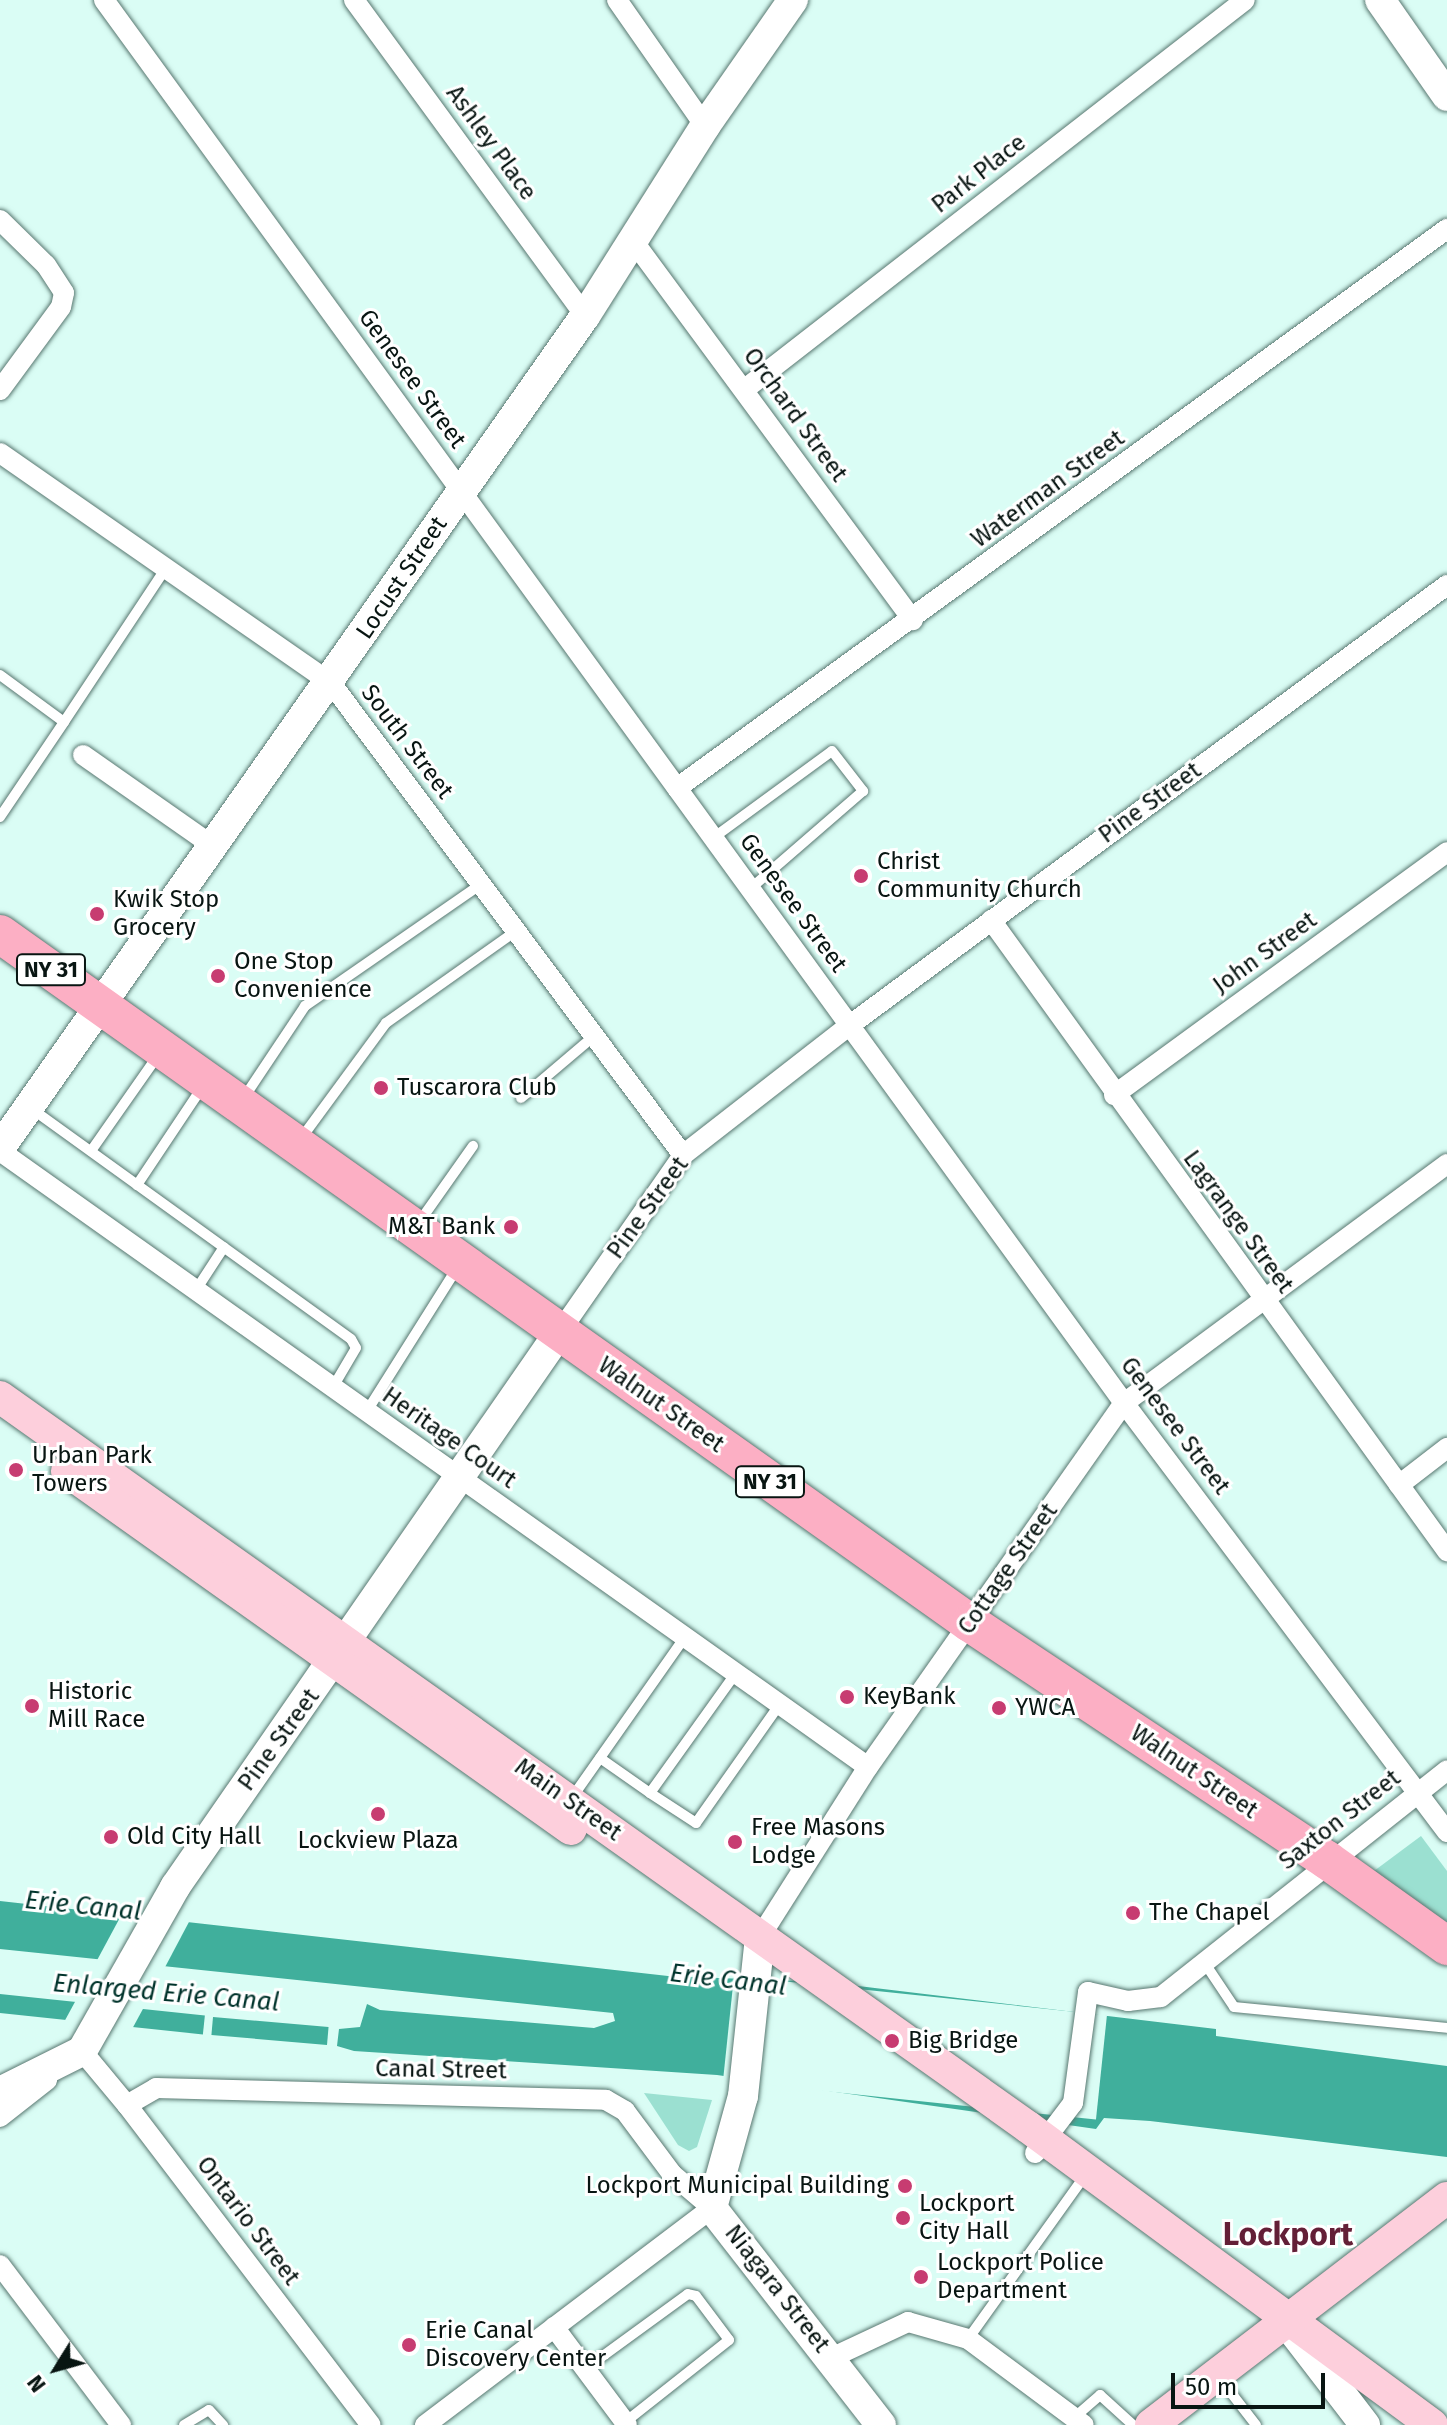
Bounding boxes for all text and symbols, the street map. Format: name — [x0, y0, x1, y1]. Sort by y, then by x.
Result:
street label: Ashley Place — [440, 80, 542, 206]
street label: Park Place — [926, 128, 1032, 220]
street label: Genesee Street — [352, 304, 472, 454]
street label: Orchard Street — [737, 343, 853, 487]
street label: Waterman Street — [966, 424, 1130, 554]
street label: Locust Street — [350, 511, 454, 645]
street label: South Street — [355, 679, 459, 805]
street label: Pine Street — [1093, 756, 1207, 850]
street label: Genesee Street — [733, 828, 853, 978]
place label: Christ Community Church — [877, 848, 1082, 904]
marker: Christ Community Church — [852, 867, 870, 885]
place label: Kwik Stop Grocery — [113, 886, 219, 942]
marker: Kwik Stop Grocery — [88, 905, 106, 923]
street label: John Street — [1208, 906, 1322, 1000]
place label: One Stop Convenience — [234, 948, 372, 1004]
road number: NY 31 — [15, 952, 87, 988]
marker: One Stop Convenience — [209, 967, 227, 985]
place label: Tuscarora Club — [397, 1074, 557, 1102]
marker: Tuscarora Club — [372, 1079, 390, 1097]
street label: Lagrange Street — [1177, 1145, 1299, 1299]
street label: Pine Street — [601, 1151, 695, 1265]
place label: M&T Bank — [388, 1213, 495, 1241]
marker: M&T Bank — [502, 1218, 520, 1236]
street label: Walnut Street — [592, 1351, 730, 1459]
street label: Genesee Street — [1114, 1352, 1236, 1500]
street label: Heritage Court — [376, 1381, 522, 1495]
place label: Urban Park Towers — [32, 1442, 152, 1498]
marker: Urban Park Towers — [7, 1461, 25, 1479]
road number: NY 31 — [734, 1464, 806, 1500]
street label: Cottage Street — [952, 1498, 1064, 1640]
place label: Historic Mill Race — [48, 1678, 145, 1734]
street label: Pine Street — [232, 1683, 326, 1797]
place label: KeyBank — [863, 1683, 956, 1711]
marker: KeyBank — [838, 1688, 856, 1706]
place label: YWCA — [1015, 1694, 1075, 1722]
marker: Historic Mill Race — [23, 1697, 41, 1715]
marker: YWCA — [990, 1699, 1008, 1717]
street label: Walnut Street — [1125, 1719, 1263, 1825]
street label: Main Street — [509, 1753, 627, 1847]
street label: Saxton Street — [1274, 1764, 1406, 1876]
marker: Lockview Plaza — [369, 1805, 387, 1823]
place label: Free Masons Lodge — [751, 1814, 885, 1870]
place label: Old City Hall — [127, 1823, 261, 1851]
place label: Lockview Plaza — [297, 1827, 459, 1855]
marker: Old City Hall — [102, 1828, 120, 1846]
marker: Free Masons Lodge — [726, 1833, 744, 1851]
water label: Erie Canal — [23, 1884, 143, 1928]
place label: The Chapel — [1149, 1899, 1270, 1927]
marker: The Chapel — [1124, 1904, 1142, 1922]
water label: Erie Canal — [668, 1957, 788, 2003]
water label: Enlarged Erie Canal — [52, 1968, 280, 2018]
place label: Big Bridge — [908, 2027, 1018, 2055]
marker: Big Bridge — [883, 2032, 901, 2050]
street label: Canal Street — [375, 2054, 507, 2086]
street label: Ontario Street — [190, 2151, 306, 2291]
place label: Lockport Municipal Building — [585, 2172, 889, 2200]
marker: Lockport Municipal Building — [896, 2177, 914, 2195]
place label: Lockport City Hall — [919, 2190, 1014, 2246]
marker: Lockport City Hall — [894, 2209, 912, 2227]
district label: Lockport — [1223, 2215, 1353, 2253]
street label: Niagara Street — [718, 2219, 836, 2359]
place label: Lockport Police Department — [937, 2249, 1104, 2305]
marker: Lockport Police Department — [912, 2268, 930, 2286]
place label: Erie Canal Discovery Center — [425, 2317, 606, 2373]
north arrow — [16, 2329, 96, 2409]
marker: Erie Canal Discovery Center — [400, 2336, 418, 2354]
scale bar — [1175, 2357, 1329, 2407]
text: N — [21, 2370, 52, 2398]
text: 50 m — [1185, 2373, 1237, 2401]

